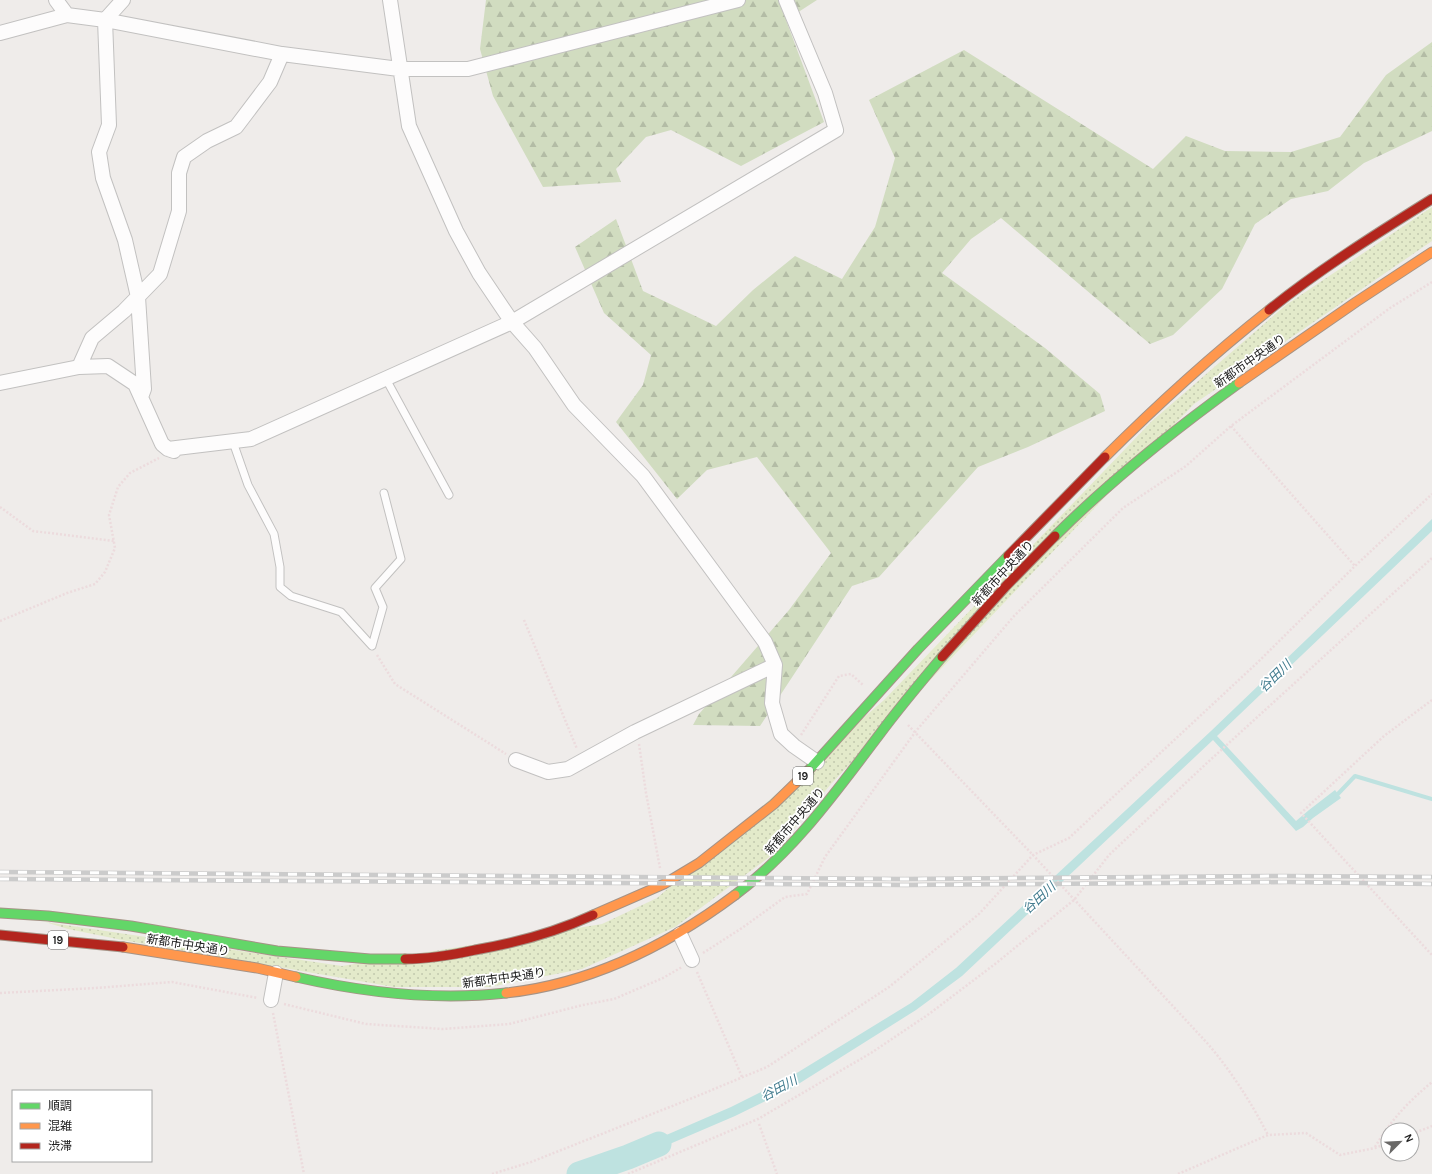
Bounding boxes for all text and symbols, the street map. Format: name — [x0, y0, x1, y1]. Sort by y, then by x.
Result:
street label: 新都市中央通り — [1212, 331, 1288, 391]
street label: 新都市中央通り — [969, 538, 1037, 608]
water label: 谷田川 — [1256, 656, 1296, 695]
road number: 19 — [793, 767, 813, 785]
street label: 新都市中央通り — [762, 785, 828, 857]
water label: 谷田川 — [1020, 878, 1060, 917]
road number: 19 — [48, 931, 68, 949]
street label: 新都市中央通り — [145, 932, 231, 958]
street label: 新都市中央通り — [461, 965, 547, 991]
water label: 谷田川 — [758, 1071, 801, 1104]
legend — [12, 1090, 152, 1162]
text: 順調 — [48, 1099, 72, 1113]
text: 混雑 — [48, 1119, 72, 1133]
north arrow — [1380, 1122, 1420, 1162]
text: N — [1401, 1132, 1416, 1144]
text: 渋滞 — [48, 1139, 72, 1153]

